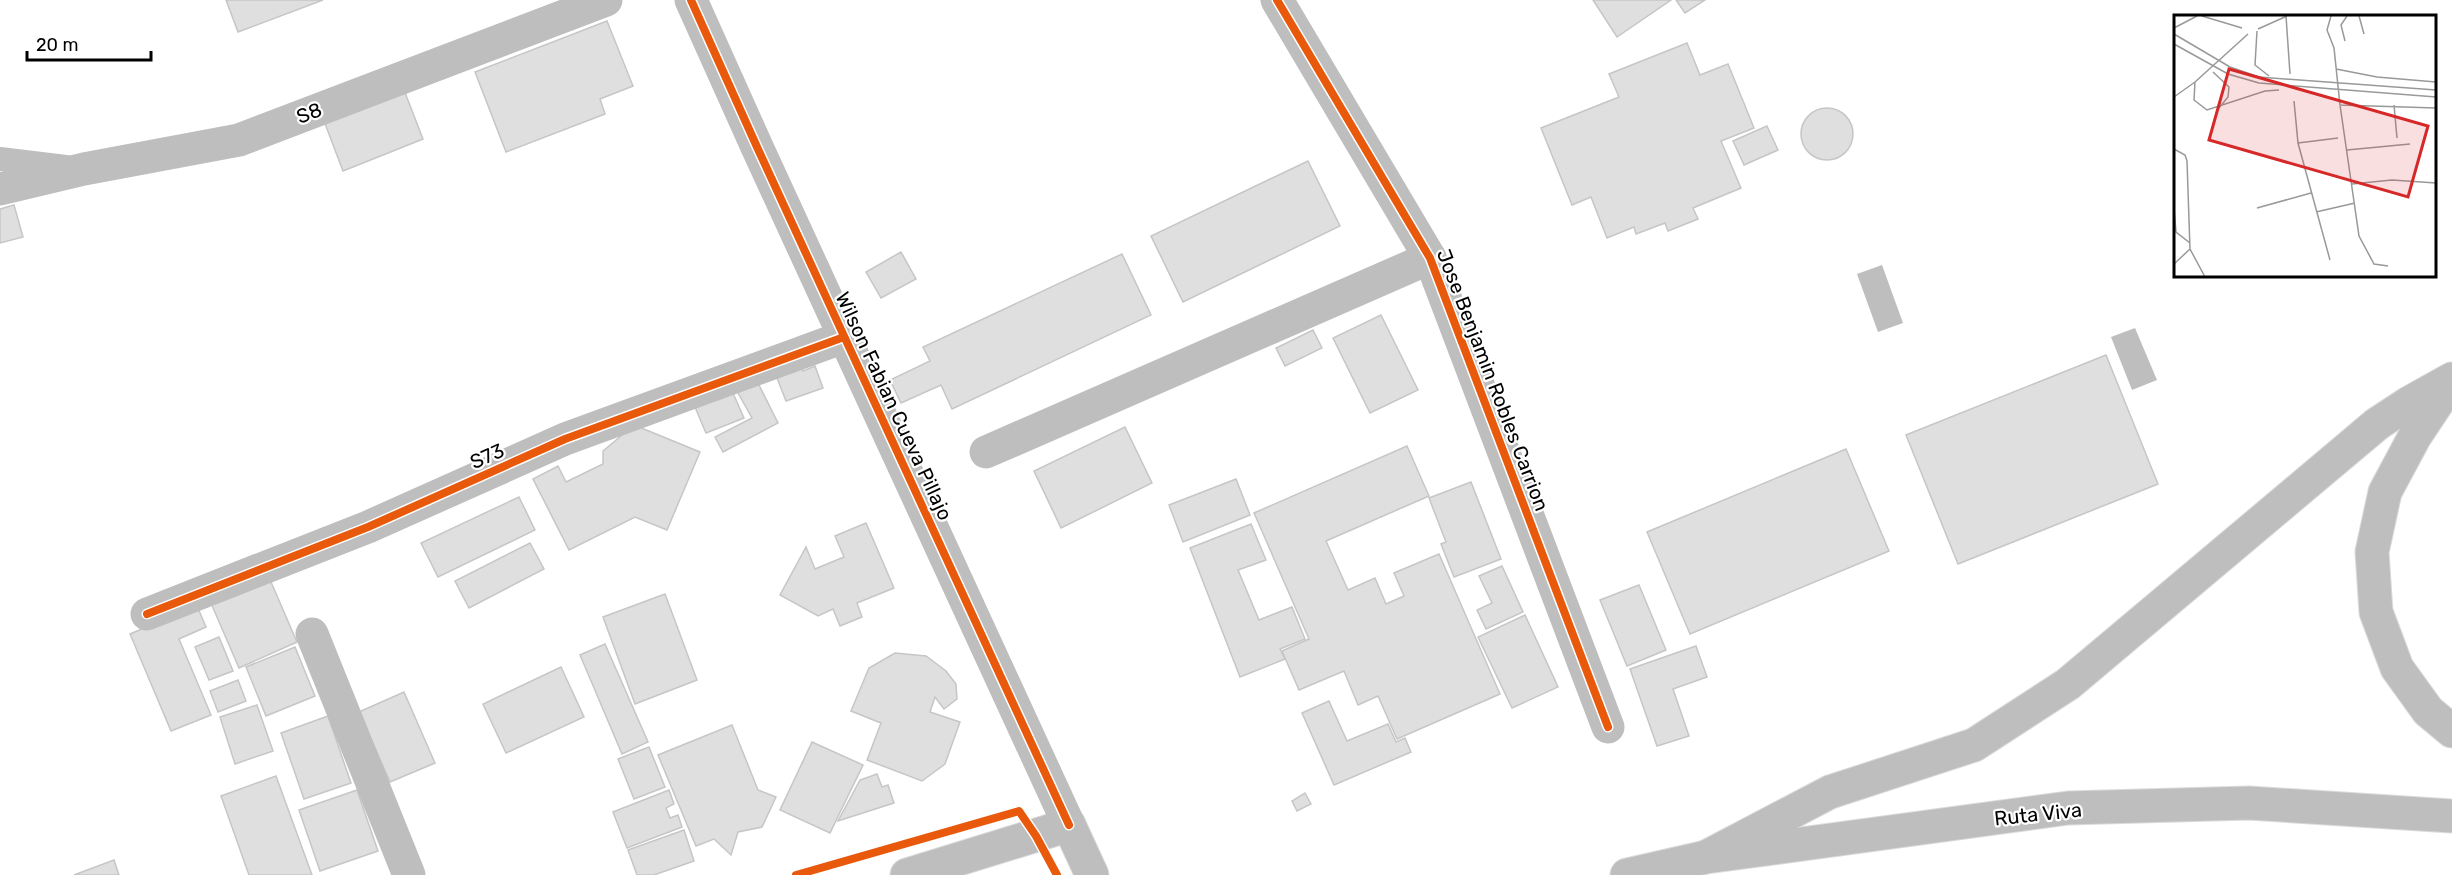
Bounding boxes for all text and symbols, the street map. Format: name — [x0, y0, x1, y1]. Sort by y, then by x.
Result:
inset map — [2174, 15, 2437, 278]
scale bar — [27, 24, 152, 62]
text: 20 m — [36, 34, 78, 56]
street label: S8 — [293, 97, 325, 129]
street label: Jose Benjamin Robles Carrion — [1432, 246, 1554, 514]
street label: Wilson Fabian Cueva Pillajo — [830, 288, 958, 524]
street label: S73 — [466, 438, 508, 474]
street label: Ruta Viva — [1993, 797, 2083, 831]

